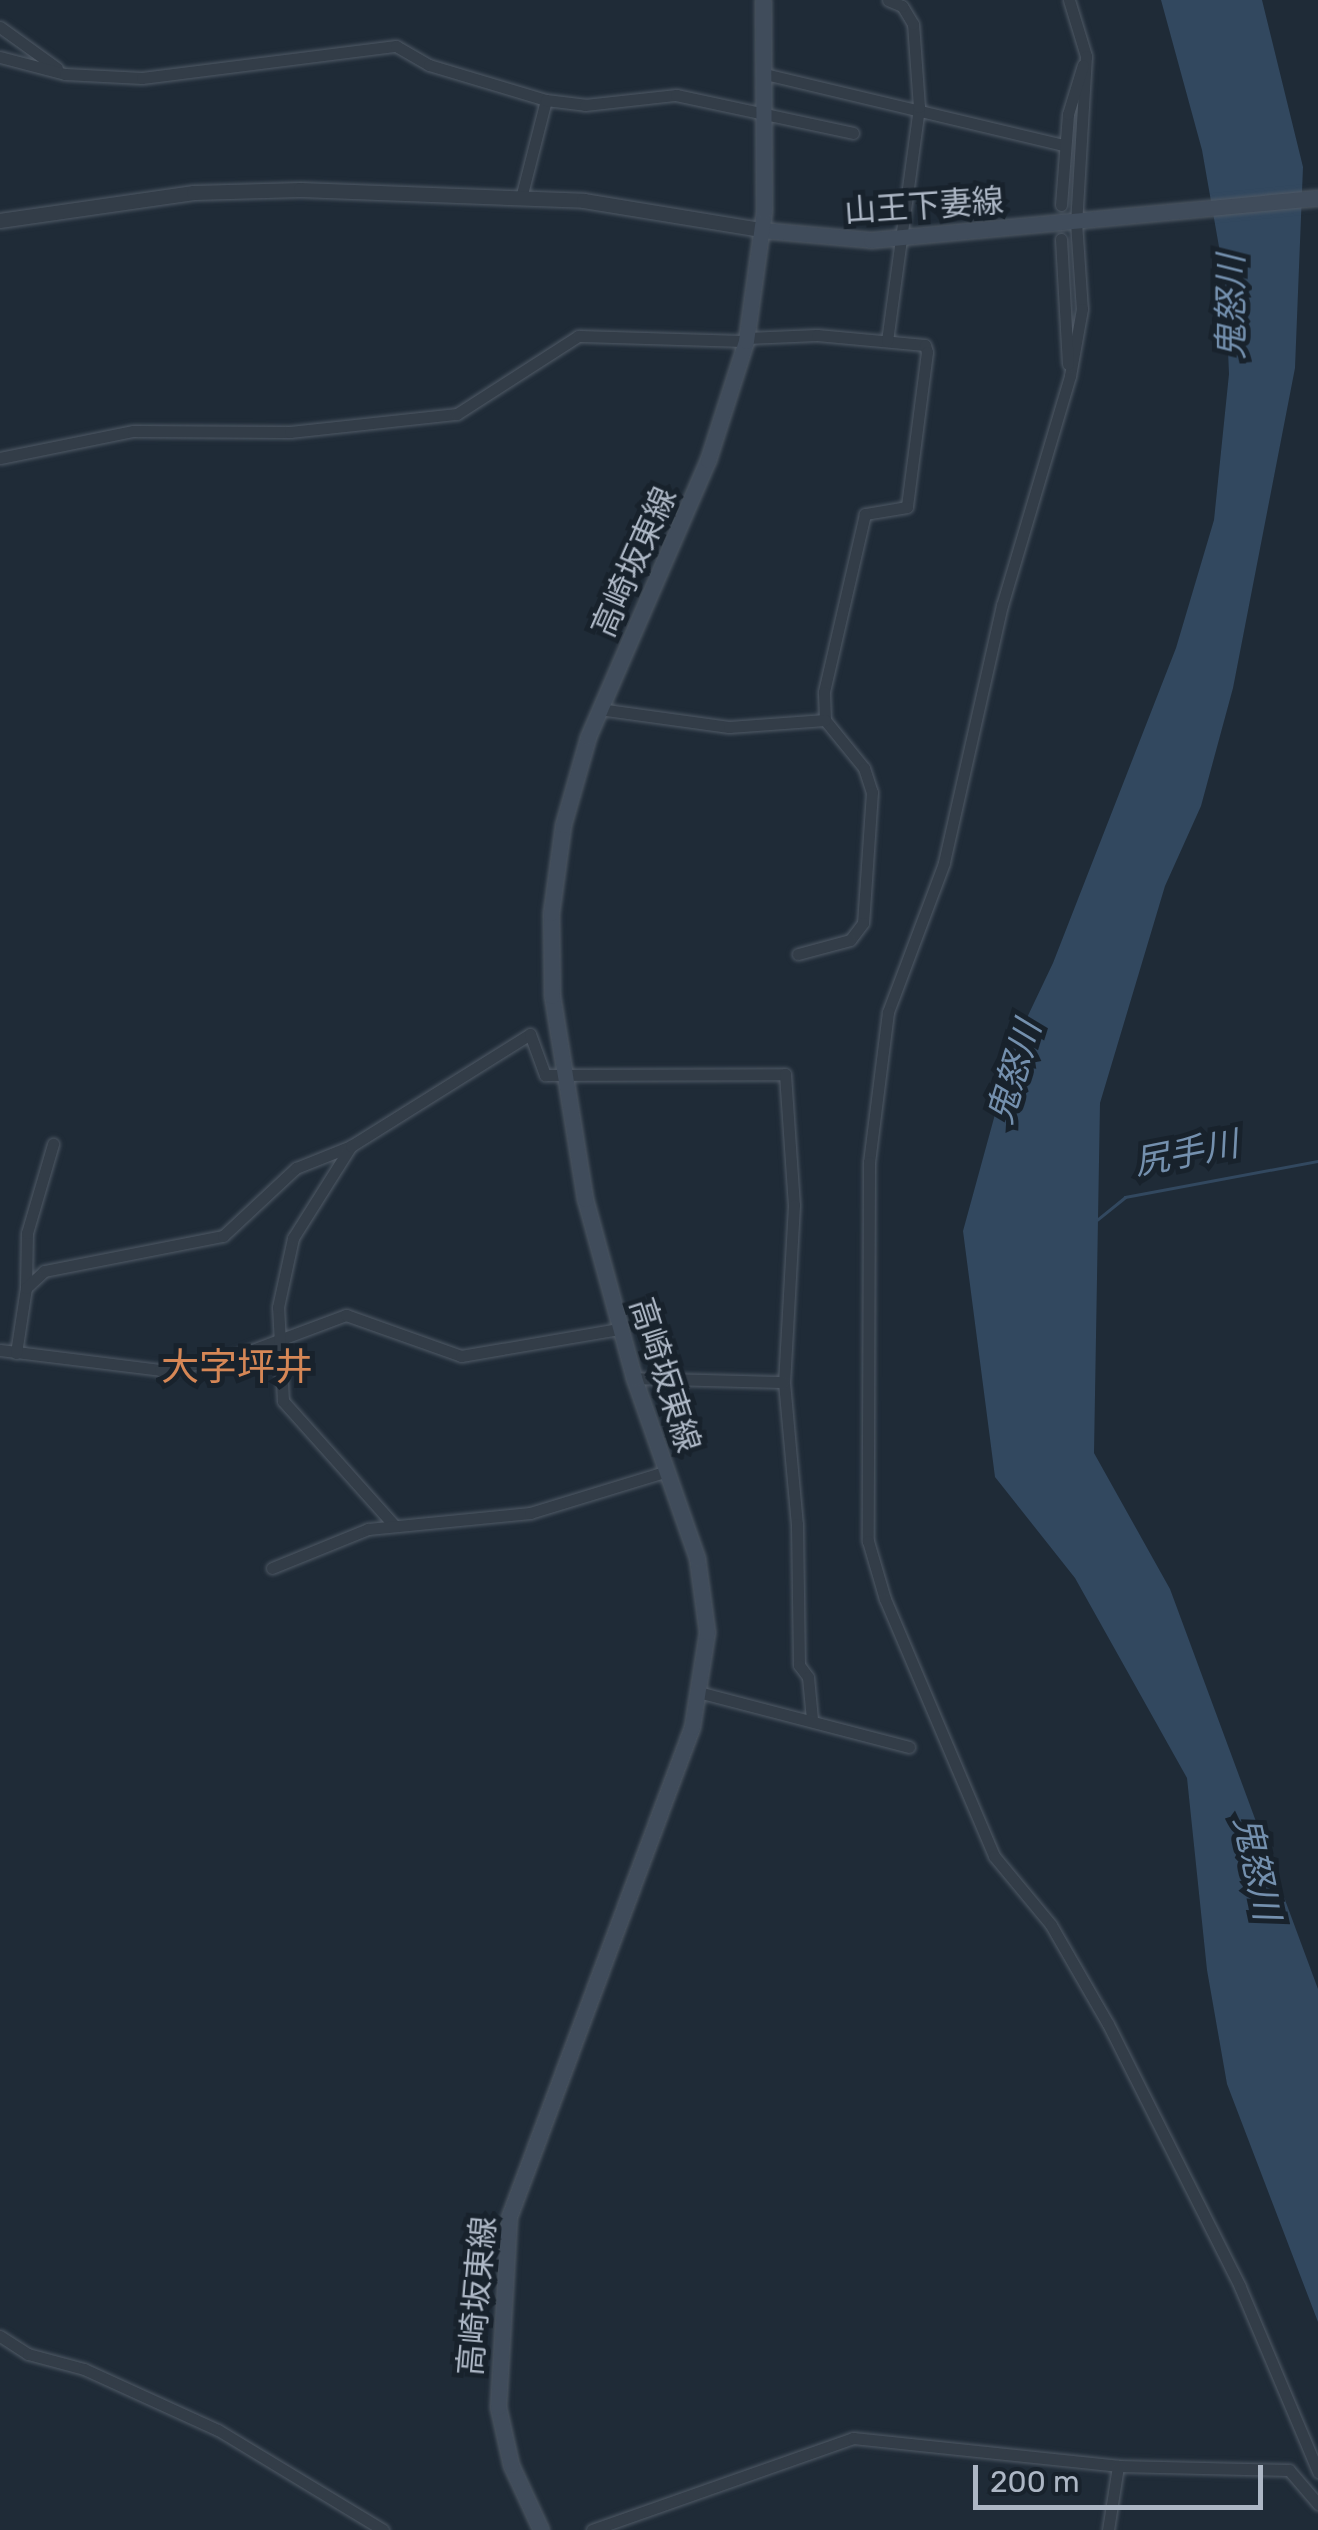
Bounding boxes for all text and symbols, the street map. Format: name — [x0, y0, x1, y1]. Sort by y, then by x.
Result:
street label: 山王下妻線 — [843, 181, 1005, 231]
water label: 鬼怒川 — [1210, 255, 1252, 359]
street label: 高崎坂東線 — [584, 481, 684, 643]
water label: 鬼怒川 — [979, 1016, 1049, 1128]
water label: 尻手川 — [1130, 1122, 1242, 1184]
street label: 高崎坂東線 — [622, 1293, 708, 1457]
district label: 大字坪井 — [161, 1345, 313, 1391]
water label: 鬼怒川 — [1226, 1812, 1288, 1924]
street label: 高崎坂東線 — [451, 2215, 503, 2377]
scale bar — [978, 2445, 1268, 2507]
text: 200 m — [990, 2464, 1080, 2500]

